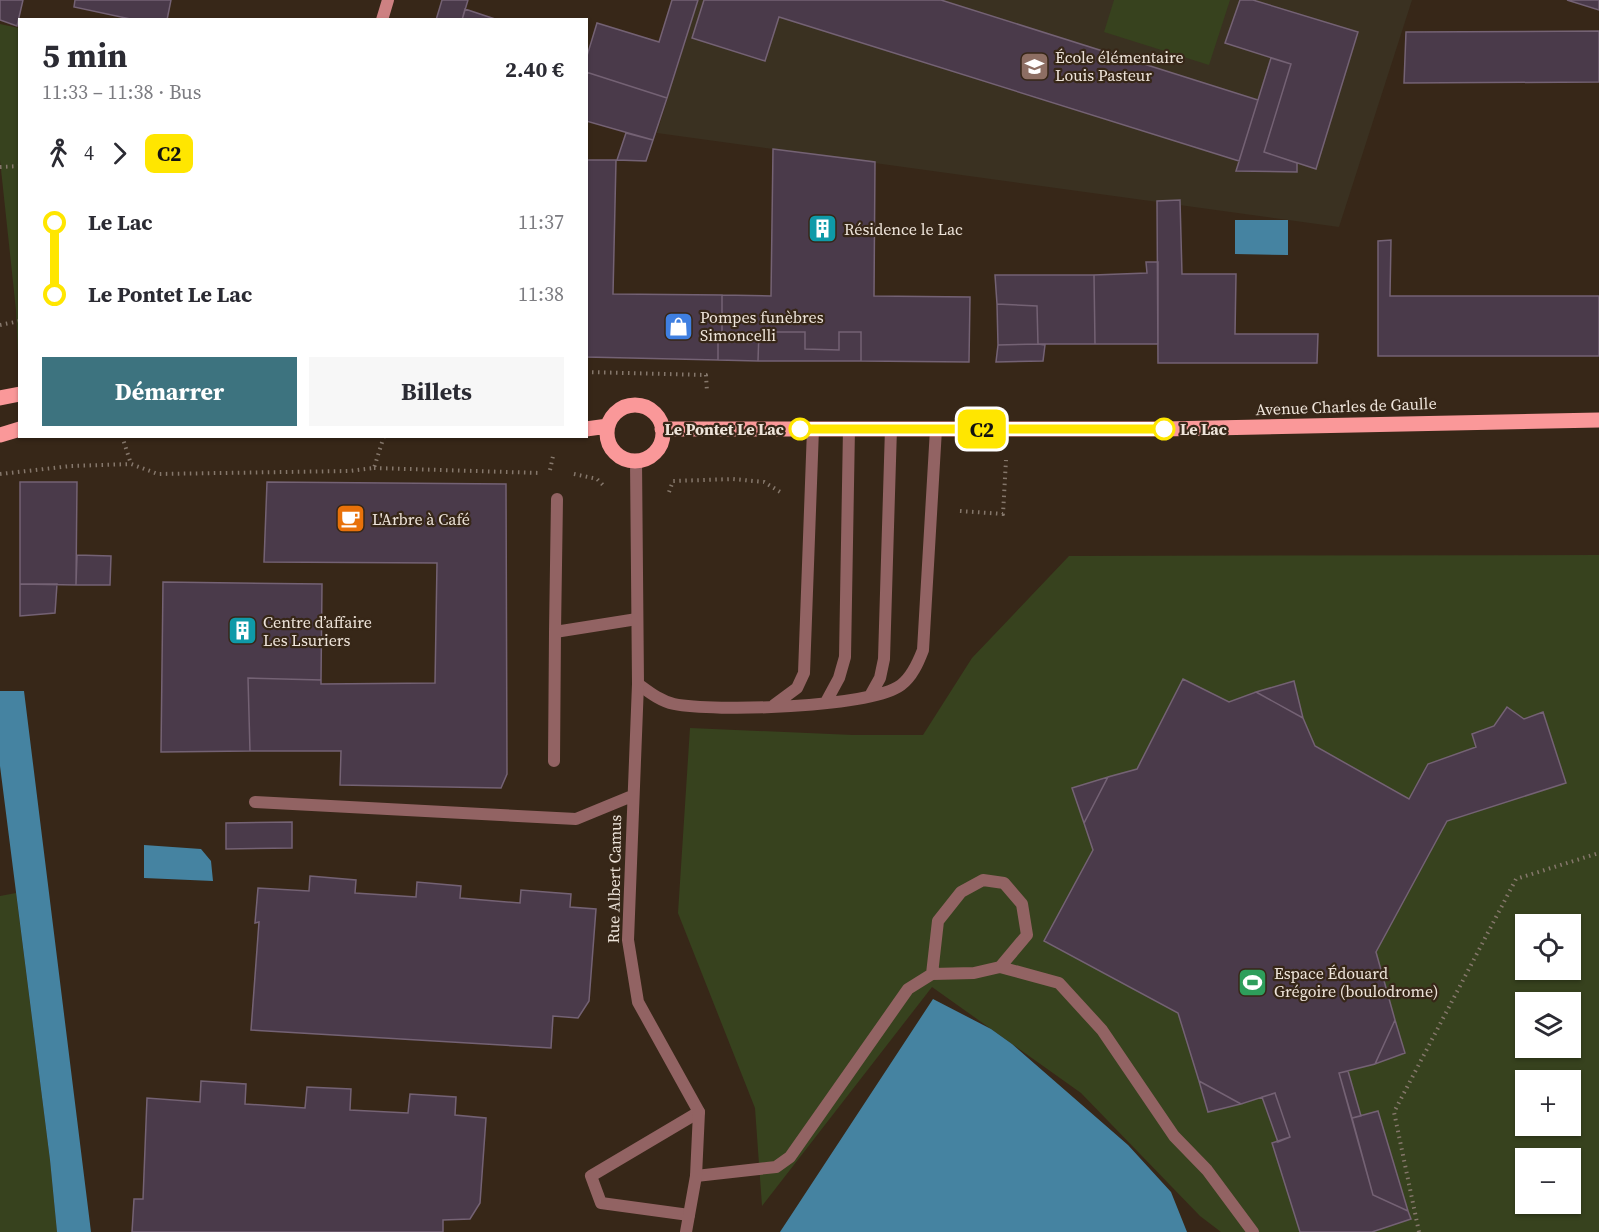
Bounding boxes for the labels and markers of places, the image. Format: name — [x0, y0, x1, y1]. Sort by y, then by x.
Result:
place label: École élémentaire Louis Pasteur — [1055, 46, 1184, 86]
school or university icon: École élémentaire Louis Pasteur — [1018, 50, 1050, 82]
building icon: Résidence le Lac — [807, 213, 839, 245]
place label: Résidence le Lac — [844, 218, 963, 240]
place label: Pompes funèbres Simoncelli — [700, 306, 824, 346]
shop icon: Pompes funèbres Simoncelli — [663, 310, 695, 342]
place label: Le Pontet Le Lac — [664, 418, 784, 440]
marker: Le Pontet Le Lac — [789, 418, 811, 440]
marker: Le Lac — [1153, 418, 1175, 440]
place label: Le Lac — [1180, 418, 1227, 440]
cafe icon: L'Arbre à Café — [335, 503, 367, 535]
place label: L'Arbre à Café — [372, 508, 470, 530]
place label: Centre d’affaire Les Lsuriers — [263, 611, 372, 651]
building icon: Centre d’affaire Les Lsuriers — [226, 615, 258, 647]
place label: Espace Édouard Grégoire (boulodrome) — [1274, 962, 1438, 1002]
sports icon: Espace Édouard Grégoire (boulodrome) — [1237, 966, 1269, 998]

